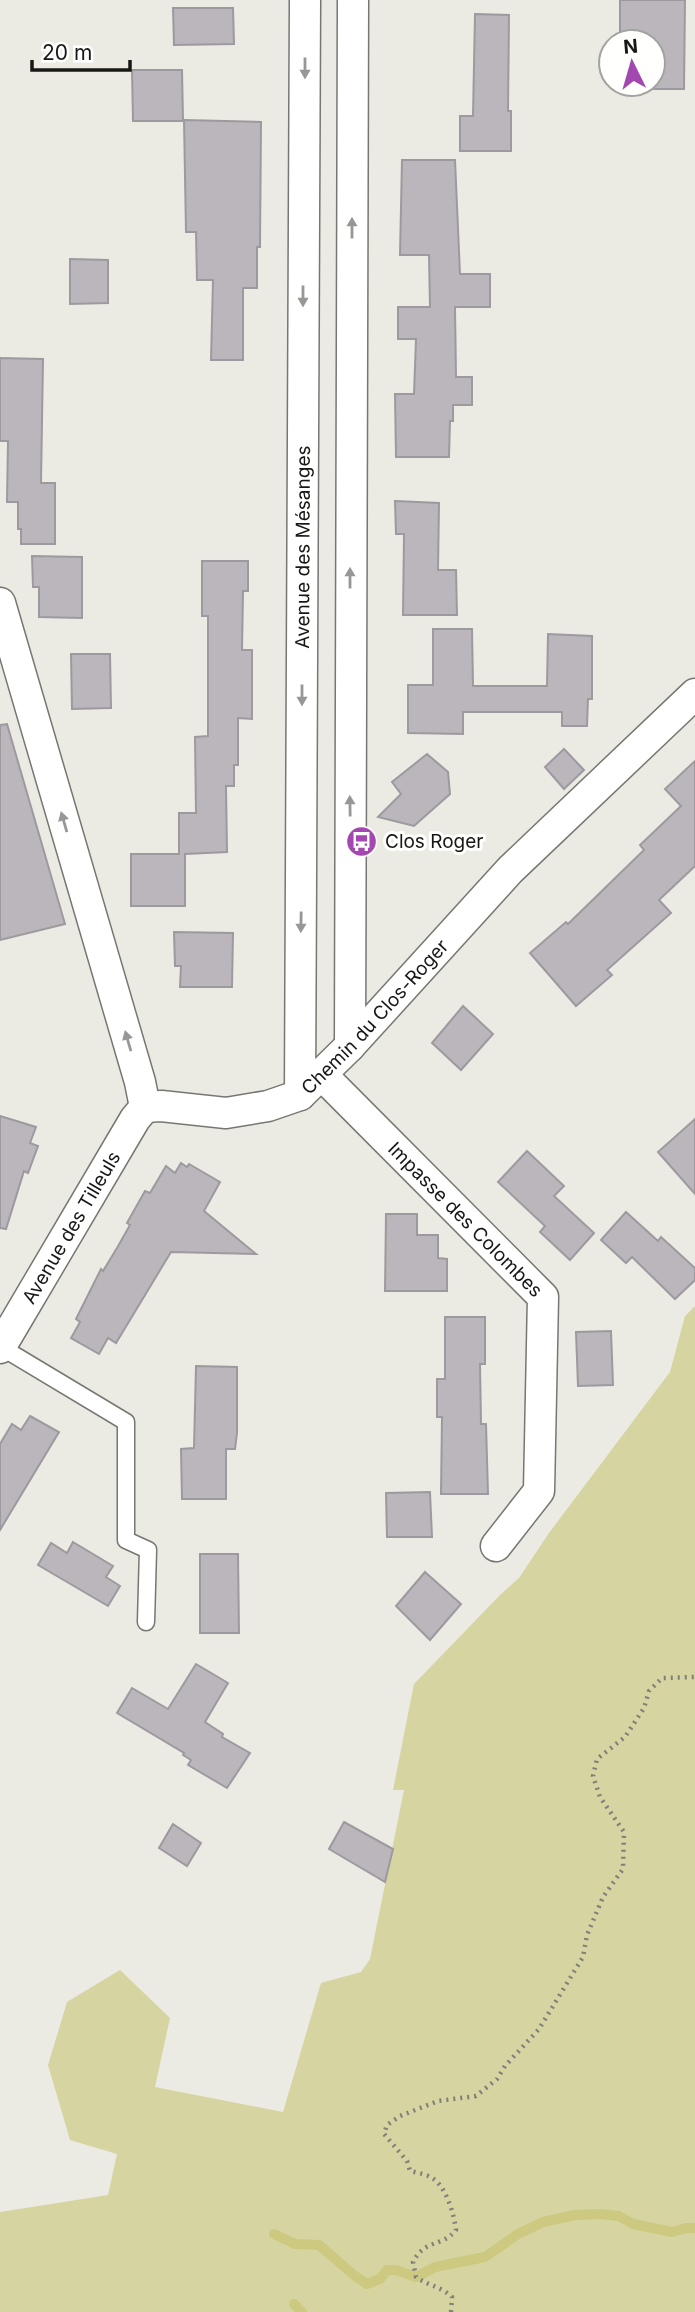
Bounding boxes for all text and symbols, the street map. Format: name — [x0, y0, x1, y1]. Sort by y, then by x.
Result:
scale bar — [32, 28, 130, 72]
north arrow — [597, 28, 667, 98]
text: N — [622, 34, 639, 59]
text: 20 m — [42, 40, 92, 65]
one-way arrow — [299, 57, 310, 79]
one-way arrow — [346, 217, 358, 239]
one-way arrow — [297, 285, 309, 307]
street label: Avenue des Mésanges — [291, 445, 315, 649]
one-way arrow — [344, 567, 356, 589]
one-way arrow — [296, 684, 308, 706]
one-way arrow — [344, 795, 356, 817]
one-way arrow — [59, 812, 69, 833]
bus stop icon: Clos Roger — [345, 824, 379, 858]
place label: Clos Roger — [385, 830, 483, 853]
one-way arrow — [295, 911, 307, 933]
street label: Chemin du Clos-Roger — [297, 935, 453, 1099]
one-way arrow — [122, 1030, 133, 1052]
street label: Impasse des Colombes — [383, 1137, 547, 1302]
street label: Avenue des Tilleuls — [18, 1147, 125, 1308]

